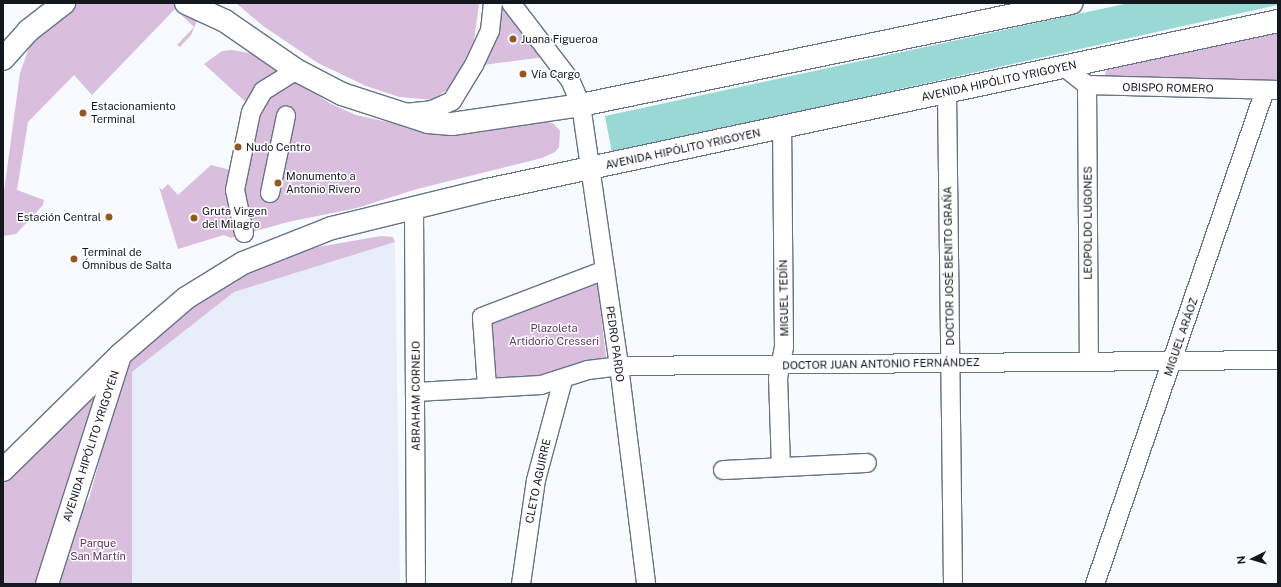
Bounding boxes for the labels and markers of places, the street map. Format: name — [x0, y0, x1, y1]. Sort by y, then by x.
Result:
place label: Juana Figueroa — [521, 32, 598, 46]
marker: Juana Figueroa — [508, 34, 518, 44]
place label: Vía Cargo — [531, 67, 580, 81]
marker: Vía Cargo — [518, 69, 528, 79]
place label: Estacionamiento Terminal — [91, 100, 176, 126]
marker: Estacionamiento Terminal — [78, 108, 88, 118]
place label: Nudo Centro — [246, 140, 311, 154]
marker: Nudo Centro — [233, 142, 243, 152]
place label: Monumento a Antonio Rivero — [286, 170, 360, 196]
marker: Monumento a Antonio Rivero — [273, 178, 283, 188]
place label: Gruta Virgen del Milagro — [202, 205, 267, 231]
place label: Estación Central — [17, 210, 101, 224]
marker: Estación Central — [104, 212, 114, 222]
marker: Gruta Virgen del Milagro — [189, 213, 199, 223]
place label: Terminal de Ómnibus de Salta — [82, 246, 172, 272]
marker: Terminal de Ómnibus de Salta — [69, 254, 79, 264]

